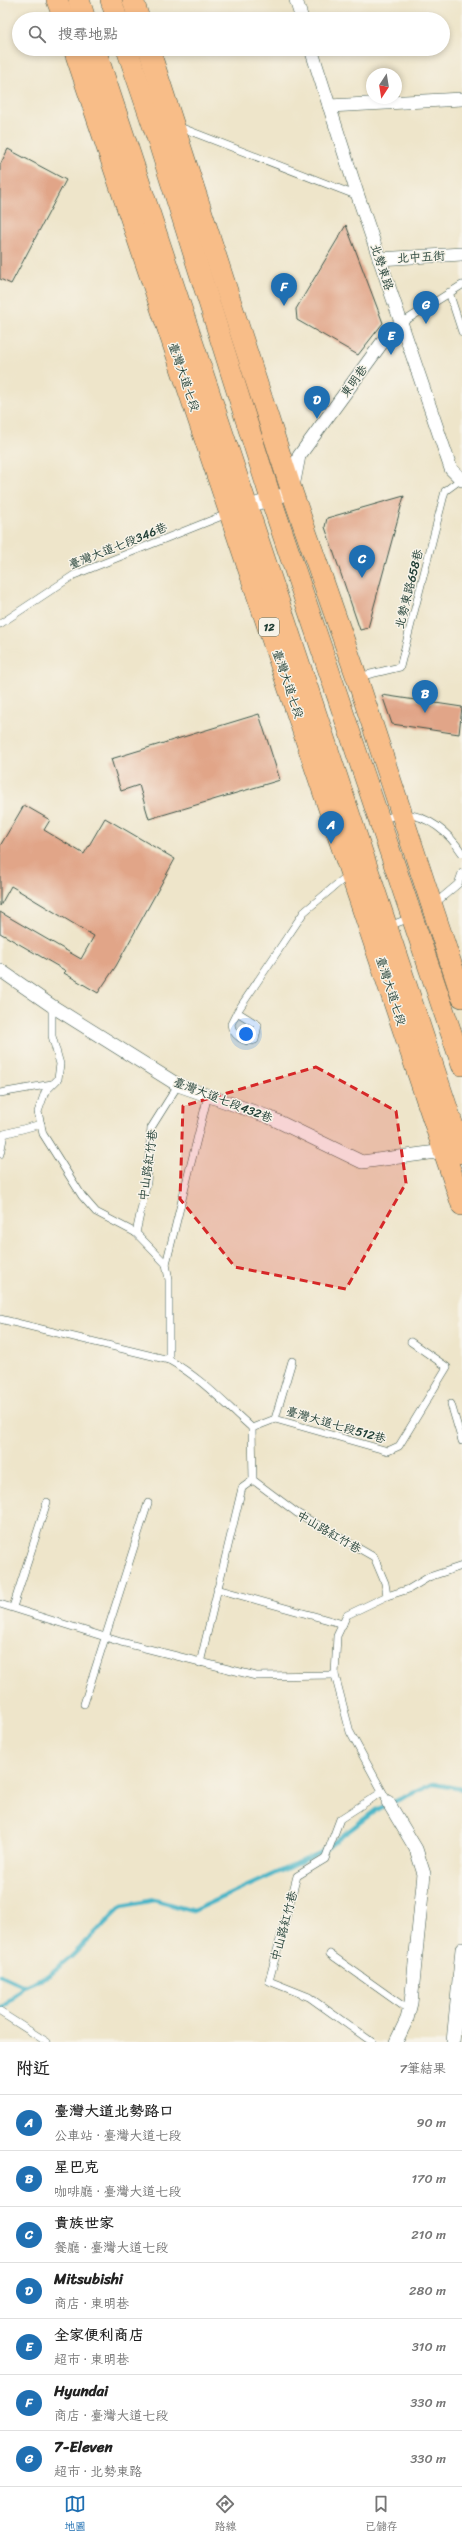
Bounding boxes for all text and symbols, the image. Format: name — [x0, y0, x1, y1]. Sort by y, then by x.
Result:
search box — [12, 12, 450, 56]
text: 搜尋地點 — [58, 21, 118, 47]
icon: search — [26, 23, 48, 45]
north arrow — [366, 68, 402, 104]
street label: 北勢東路 — [364, 241, 400, 293]
street label: 北中五街 — [396, 245, 446, 269]
pin: F — [271, 273, 297, 306]
pin: G — [413, 291, 439, 324]
pin: E — [378, 322, 404, 355]
street label: 臺灣大道七段 — [162, 339, 206, 415]
street label: 東明巷 — [335, 360, 373, 402]
pin: D — [304, 386, 330, 419]
street label: 臺灣大道七段346巷 — [65, 516, 171, 576]
pin: C — [349, 545, 375, 578]
street label: 北勢東路658巷 — [388, 547, 430, 631]
road number: 12 — [259, 618, 279, 636]
street label: 臺灣大道七段 — [266, 646, 310, 722]
pin: B — [412, 680, 438, 713]
pin: A — [318, 811, 344, 844]
street label: 臺灣大道七段 — [369, 953, 413, 1029]
your location — [236, 1024, 256, 1044]
street label: 臺灣大道七段432巷 — [170, 1071, 276, 1129]
street label: 中山路紅竹巷 — [132, 1128, 164, 1202]
street label: 臺灣大道七段512巷 — [283, 1400, 389, 1450]
street label: 中山路紅竹巷 — [292, 1504, 366, 1560]
street label: 中山路紅竹巷 — [264, 1888, 304, 1964]
text: 附近 — [16, 2053, 50, 2083]
text: 7筆結果 — [400, 2057, 446, 2080]
text: 臺灣大道北勢路口 — [54, 2098, 174, 2124]
text: A — [25, 2111, 33, 2134]
text: 90 m — [416, 2111, 446, 2134]
text: 公車站 · 臺灣大道七段 — [54, 2124, 181, 2147]
text: 星巴克 — [54, 2154, 99, 2180]
text: B — [25, 2167, 33, 2190]
text: 170 m — [411, 2167, 446, 2190]
text: 咖啡廳 · 臺灣大道七段 — [54, 2180, 181, 2203]
text: 貴族世家 — [54, 2210, 114, 2236]
text: C — [25, 2223, 33, 2246]
text: 210 m — [411, 2223, 446, 2246]
text: 餐廳 · 臺灣大道七段 — [54, 2236, 168, 2259]
text: Mitsubishi — [54, 2266, 123, 2292]
text: D — [25, 2279, 33, 2302]
text: 280 m — [409, 2279, 446, 2302]
text: 商店 · 東明巷 — [54, 2292, 129, 2315]
text: 全家便利商店 — [54, 2322, 144, 2348]
text: E — [25, 2335, 33, 2358]
text: 310 m — [412, 2335, 446, 2358]
text: 超市 · 東明巷 — [54, 2348, 129, 2371]
text: Hyundai — [54, 2378, 108, 2404]
text: F — [25, 2391, 33, 2414]
text: 330 m — [410, 2391, 446, 2414]
text: 商店 · 臺灣大道七段 — [54, 2404, 168, 2427]
text: 7-Eleven — [54, 2434, 113, 2460]
text: G — [25, 2447, 33, 2470]
text: 330 m — [410, 2447, 446, 2470]
text: 超市 · 北勢東路 — [54, 2460, 142, 2483]
tab: 地圖 — [64, 2493, 86, 2536]
tab: 路線 — [214, 2493, 236, 2536]
tab: 已儲存 — [365, 2493, 398, 2536]

